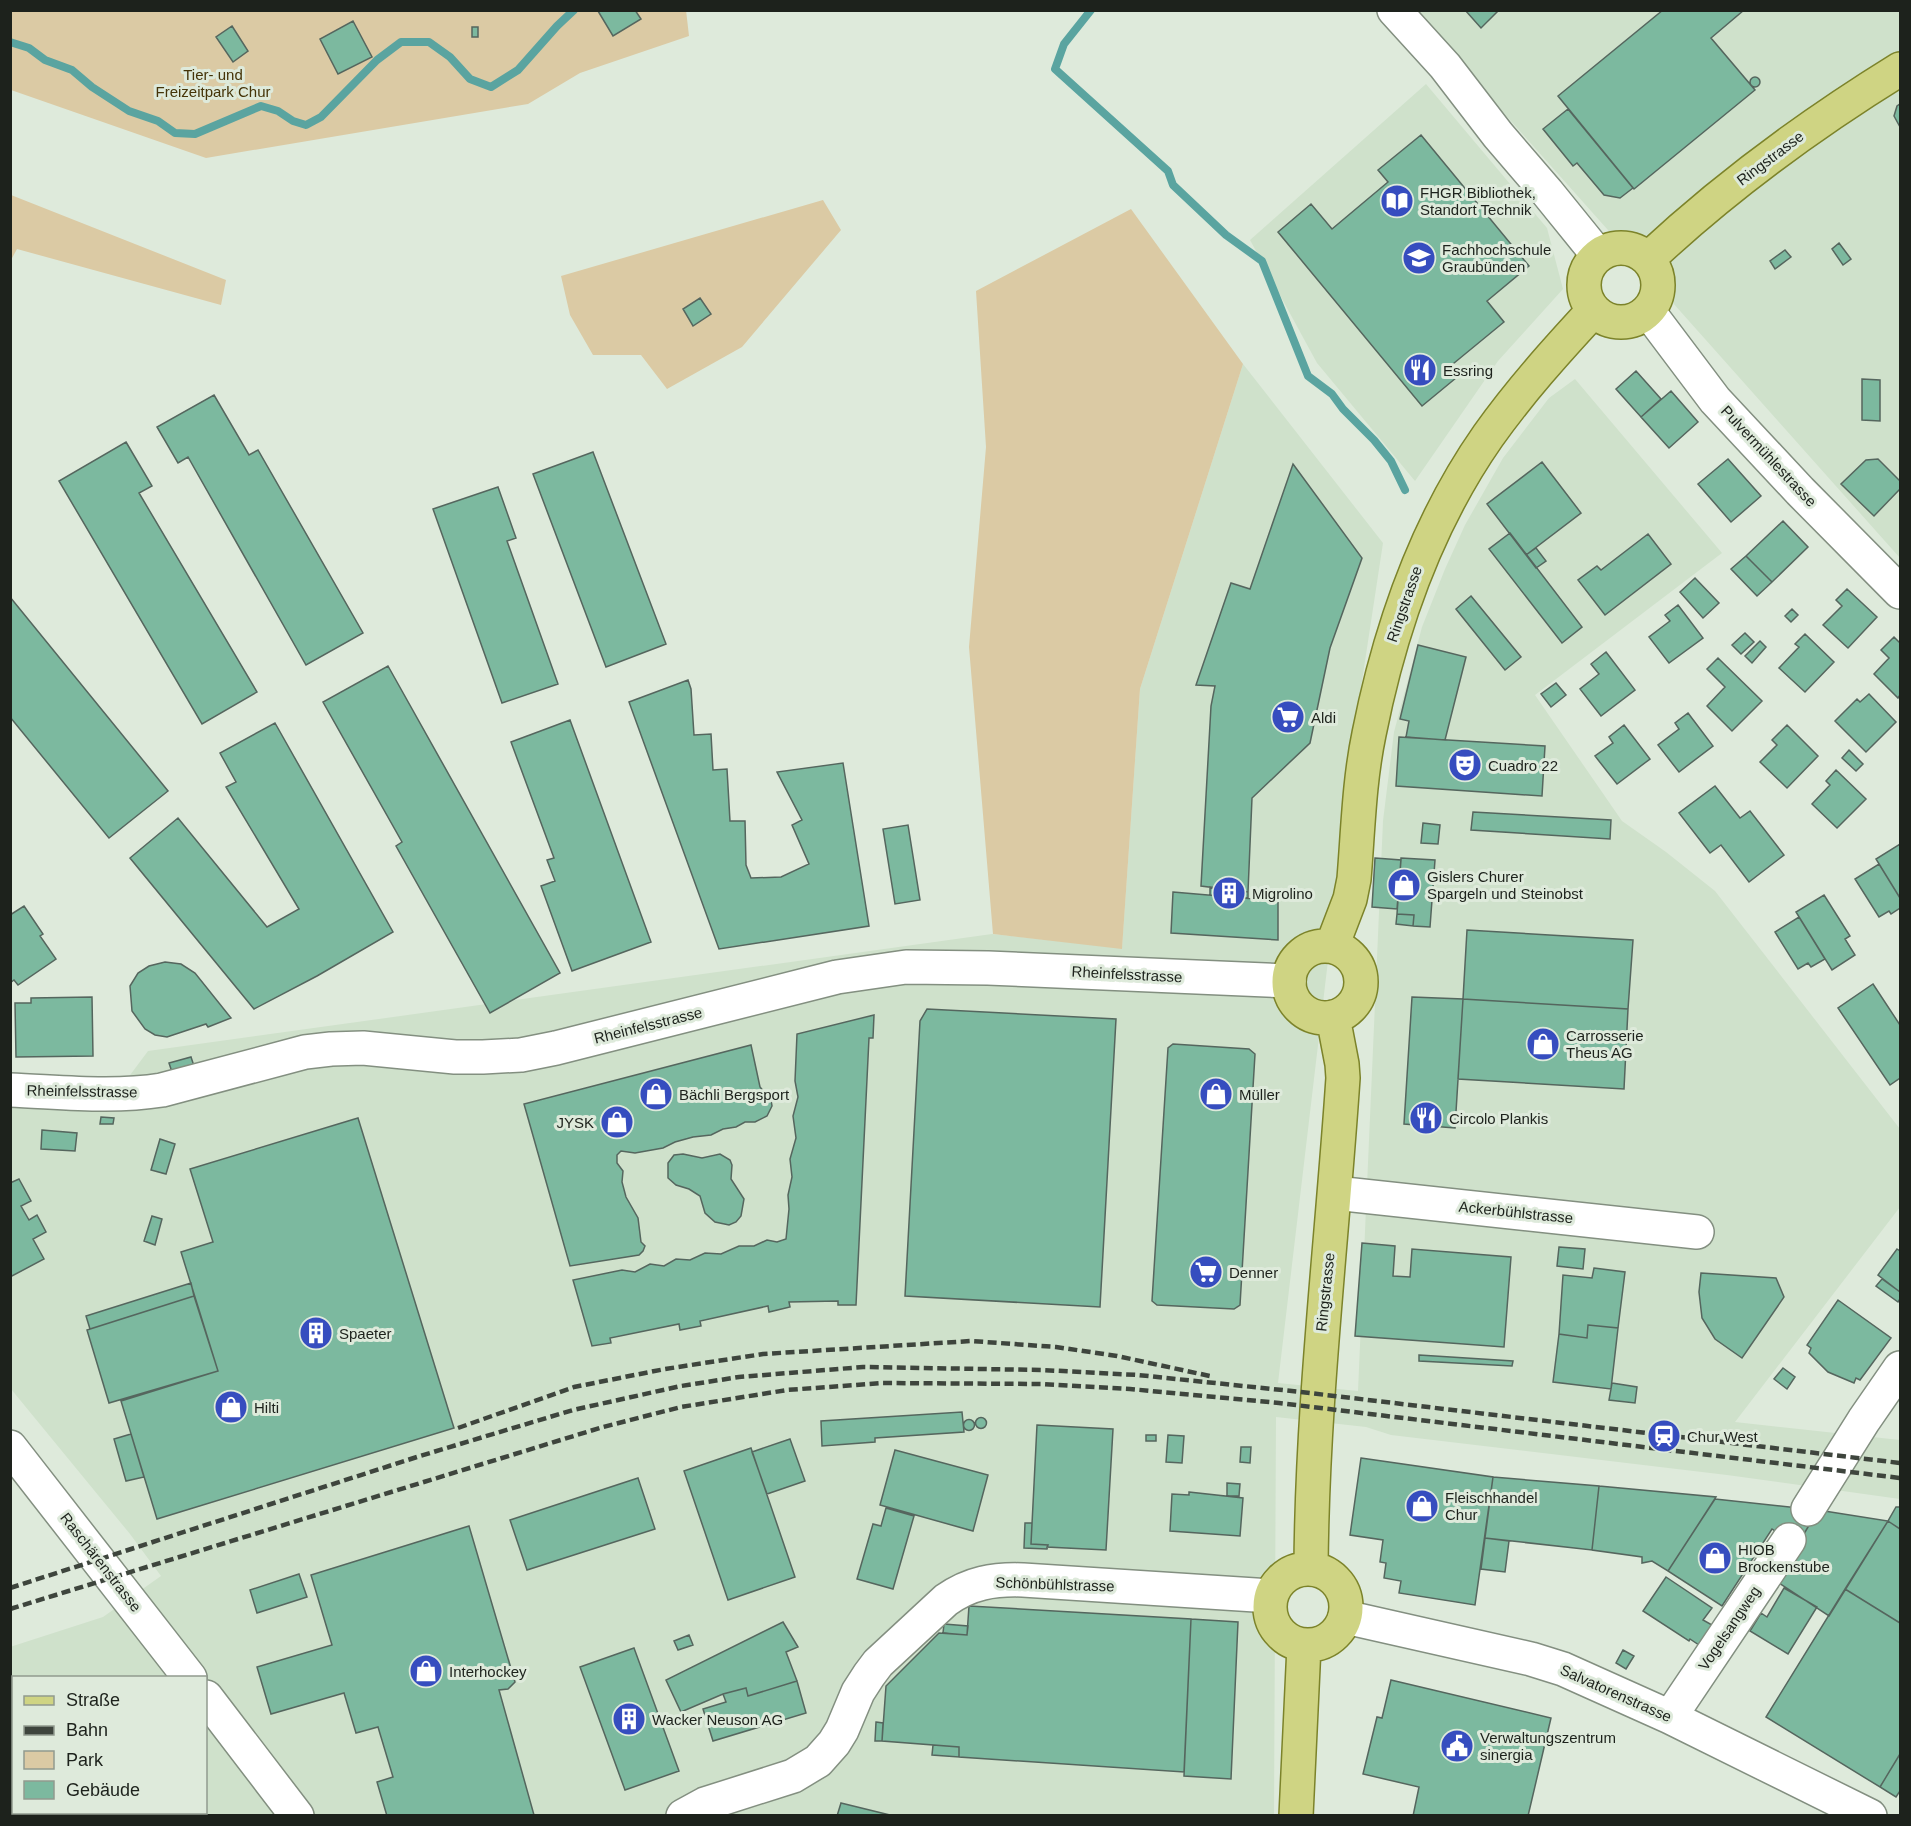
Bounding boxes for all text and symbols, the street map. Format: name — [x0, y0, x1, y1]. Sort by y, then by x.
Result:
park label: Tier- und Freizeitpark Chur — [155, 66, 271, 100]
street label: Ringstrasse — [1733, 127, 1807, 189]
library icon: FHGR Bibliothek, Standort Technik — [1379, 183, 1415, 219]
place label: FHGR Bibliothek, Standort Technik — [1420, 184, 1536, 218]
school or university icon: Fachhochschule Graubünden — [1401, 240, 1437, 276]
place label: Fachhochschule Graubünden — [1442, 241, 1551, 275]
restaurant icon: Essring — [1402, 352, 1438, 388]
place label: Essring — [1443, 362, 1493, 379]
street label: Pulvermühlestrasse — [1718, 402, 1820, 510]
street label: Ringstrasse — [1383, 564, 1425, 644]
supermarket icon: Aldi — [1270, 699, 1306, 735]
place label: Aldi — [1311, 709, 1336, 726]
theatre icon: Cuadro 22 — [1447, 747, 1483, 783]
place label: Cuadro 22 — [1488, 757, 1558, 774]
shop icon: Gislers Churer Spargeln und Steinobst — [1386, 867, 1422, 903]
place label: Gislers Churer Spargeln und Steinobst — [1427, 868, 1584, 902]
building icon: Migrolino — [1211, 875, 1247, 911]
place label: Migrolino — [1252, 885, 1313, 902]
street label: Rheinfelsstrasse — [1071, 963, 1183, 985]
street label: Rheinfelsstrasse — [592, 1003, 704, 1047]
shop icon: Carrosserie Theus AG — [1525, 1026, 1561, 1062]
place label: Carrosserie Theus AG — [1566, 1027, 1644, 1061]
shop icon: Bächli Bergsport — [638, 1076, 674, 1112]
shop icon: Müller — [1198, 1076, 1234, 1112]
street label: Rheinfelsstrasse — [26, 1082, 138, 1100]
place label: Bächli Bergsport — [679, 1086, 790, 1103]
place label: Müller — [1239, 1086, 1280, 1103]
restaurant icon: Circolo Plankis — [1408, 1100, 1444, 1136]
shop icon: JYSK — [599, 1104, 635, 1140]
place label: Circolo Plankis — [1449, 1110, 1548, 1127]
place label: JYSK — [556, 1114, 594, 1131]
street label: Ackerbühlstrasse — [1458, 1198, 1574, 1226]
street label: Ringstrasse — [1312, 1252, 1338, 1332]
supermarket icon: Denner — [1188, 1254, 1224, 1290]
place label: Denner — [1229, 1264, 1278, 1281]
building icon: Spaeter — [298, 1315, 334, 1351]
place label: Spaeter — [339, 1325, 392, 1342]
shop icon: Hilti — [213, 1389, 249, 1425]
place label: Hilti — [254, 1399, 279, 1416]
station icon: Chur West — [1646, 1418, 1682, 1454]
place label: Chur West — [1687, 1428, 1758, 1445]
shop icon: Fleischhandel Chur — [1404, 1488, 1440, 1524]
place label: Fleischhandel Chur — [1445, 1489, 1538, 1523]
street label: Raschärenstrasse — [57, 1509, 145, 1615]
shop icon: HIOB Brockenstube — [1697, 1540, 1733, 1576]
place label: HIOB Brockenstube — [1738, 1541, 1830, 1575]
street label: Schönbühlstrasse — [995, 1573, 1115, 1595]
street label: Vogelsangweg — [1695, 1583, 1763, 1673]
shop icon: Interhockey — [408, 1653, 444, 1689]
street label: Salvatorenstrasse — [1558, 1661, 1674, 1725]
place label: Interhockey — [449, 1663, 527, 1680]
legend — [12, 1676, 207, 1814]
text: Straße — [66, 1690, 120, 1710]
building icon: Wacker Neuson AG — [611, 1701, 647, 1737]
place label: Wacker Neuson AG — [652, 1711, 783, 1728]
text: Bahn — [66, 1720, 108, 1740]
public building icon: Verwaltungszentrum sinergia — [1439, 1728, 1475, 1764]
place label: Verwaltungszentrum sinergia — [1480, 1729, 1616, 1763]
text: Park — [66, 1750, 104, 1770]
text: Gebäude — [66, 1780, 140, 1800]

